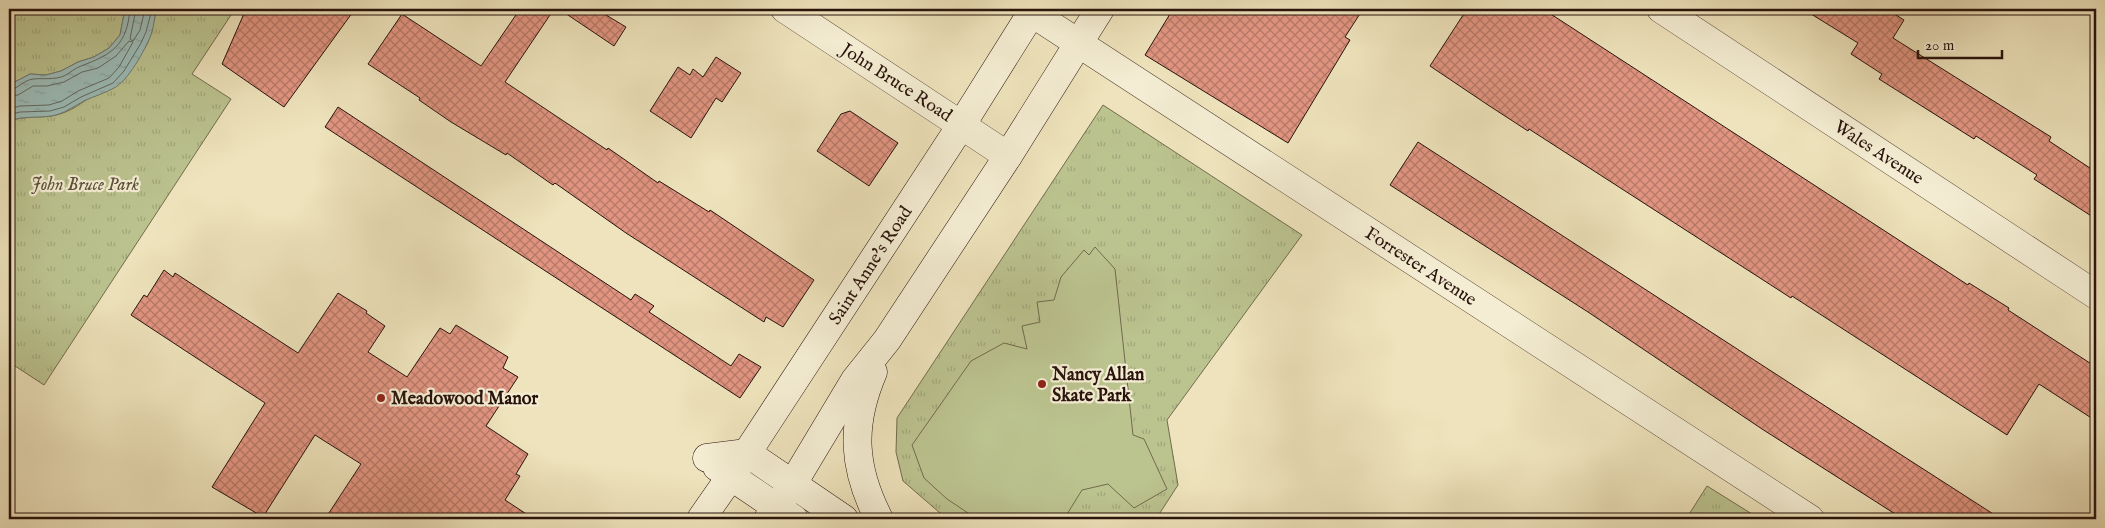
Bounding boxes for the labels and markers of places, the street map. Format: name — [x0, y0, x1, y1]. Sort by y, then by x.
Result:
place label: Nancy Allan Skate Park — [1051, 364, 1145, 408]
marker: Nancy Allan Skate Park — [1036, 378, 1048, 390]
place label: Meadowood Manor — [391, 388, 538, 411]
marker: Meadowood Manor — [375, 392, 387, 404]

